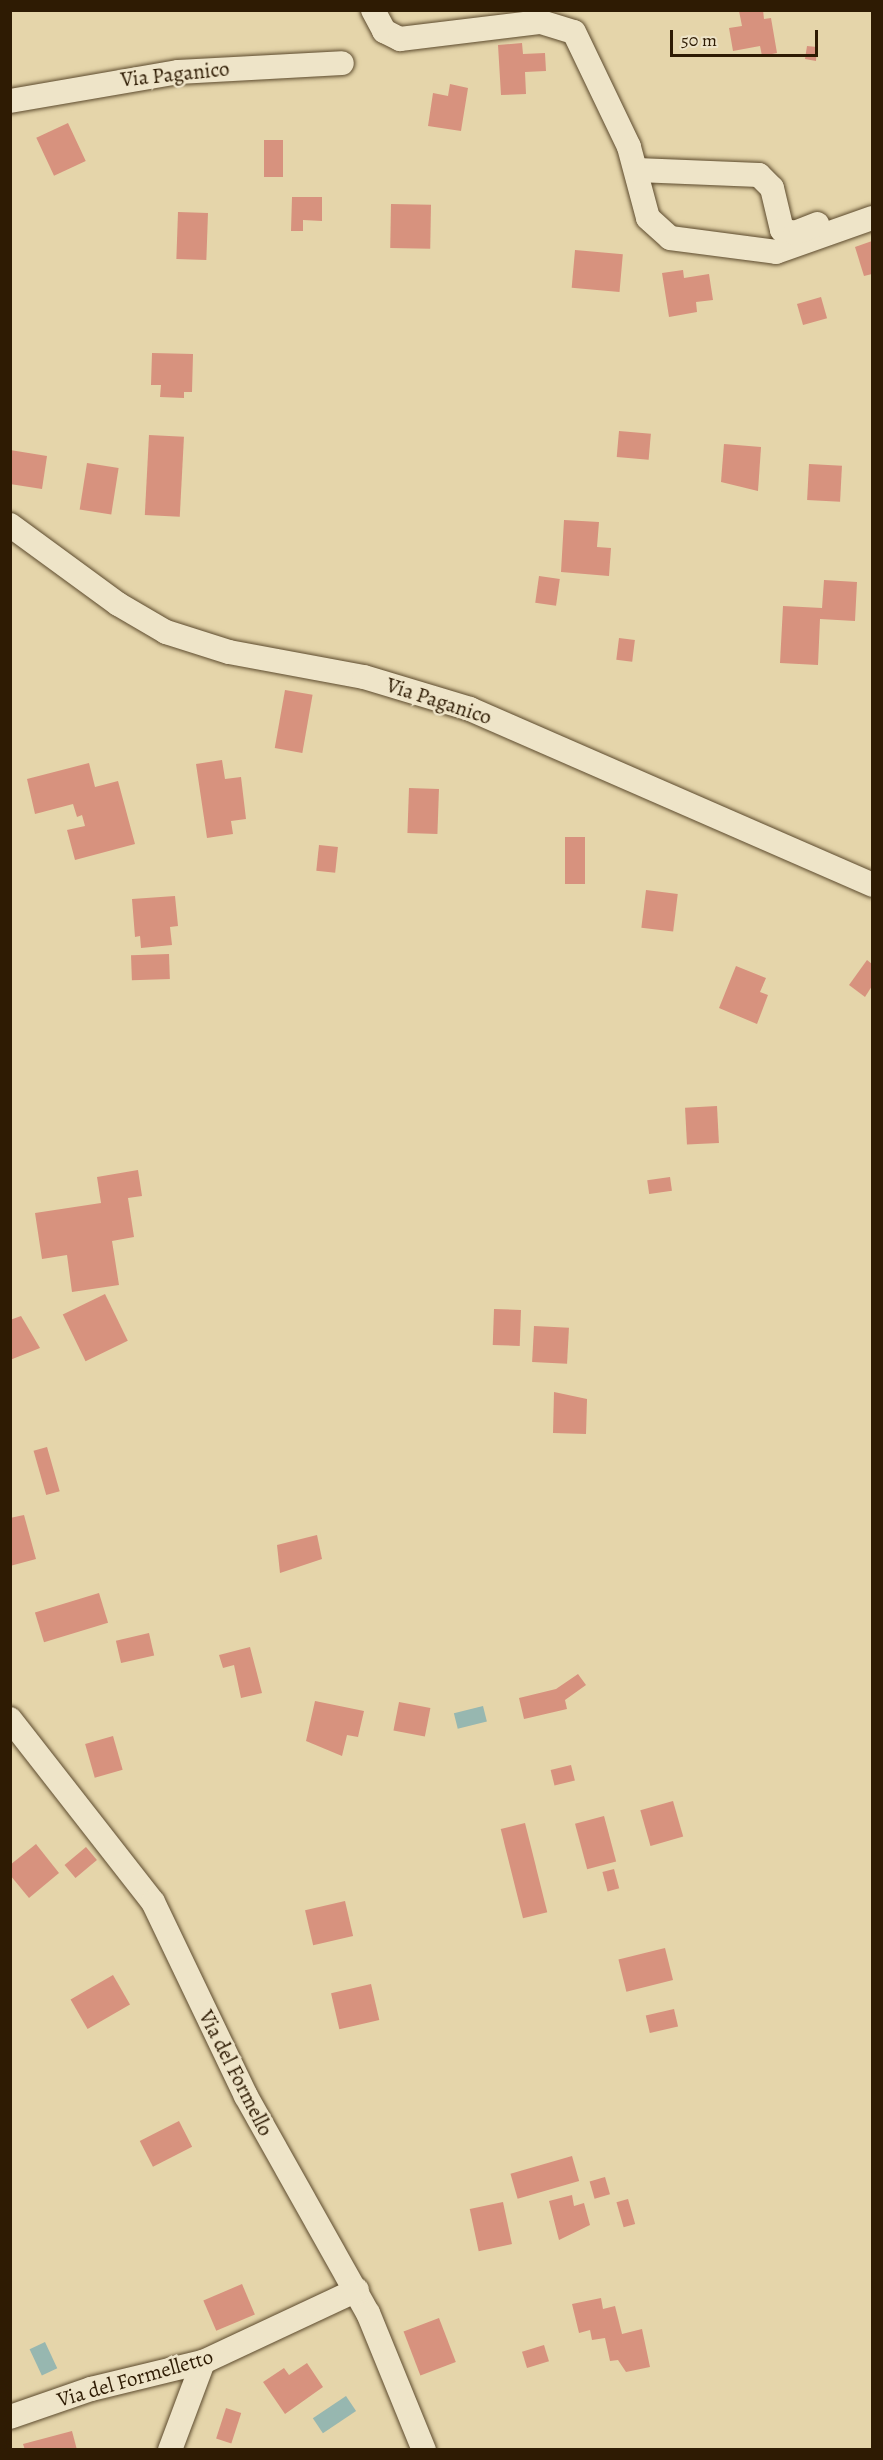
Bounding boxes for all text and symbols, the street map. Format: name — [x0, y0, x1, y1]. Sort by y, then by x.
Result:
scale bar — [673, 18, 822, 56]
text: 50 m — [681, 28, 717, 52]
street label: Via Paganico — [119, 56, 231, 92]
street label: Via Paganico — [383, 672, 495, 730]
street label: Via del Formello — [194, 2006, 278, 2140]
street label: Via del Formelletto — [54, 2344, 216, 2412]

